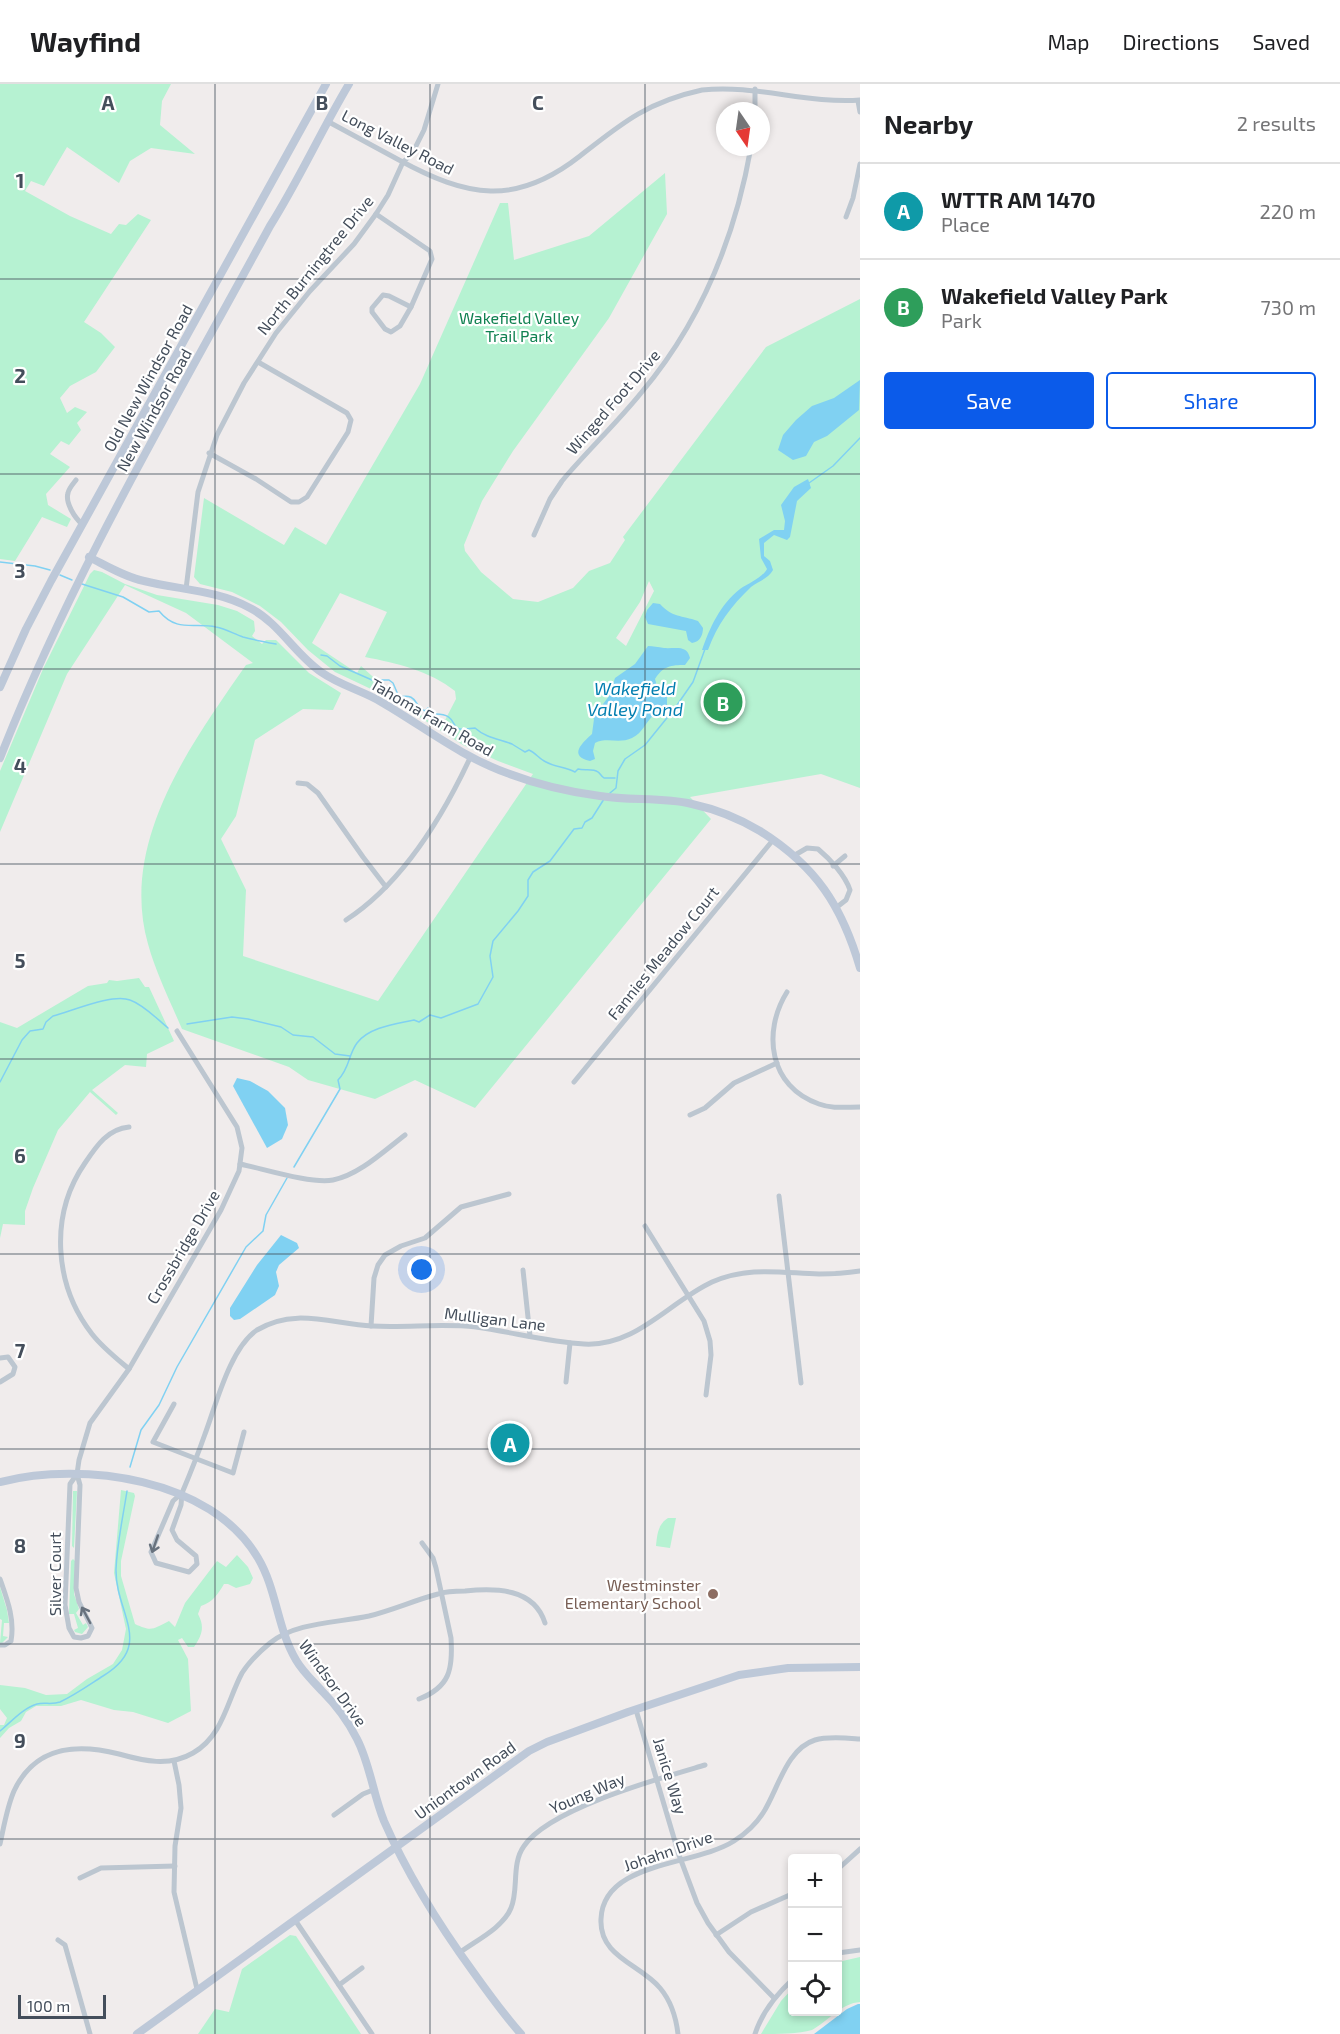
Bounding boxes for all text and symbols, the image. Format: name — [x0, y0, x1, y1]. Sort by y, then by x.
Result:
text: Wayfind — [30, 24, 141, 58]
text: Map — [1047, 29, 1090, 54]
text: Directions — [1123, 29, 1219, 54]
text: Saved — [1252, 29, 1310, 54]
text: A — [101, 90, 115, 114]
text: B — [316, 90, 328, 114]
text: C — [532, 90, 544, 114]
north arrow — [716, 102, 770, 156]
street label: Long Valley Road — [339, 105, 457, 178]
text: Nearby — [884, 108, 973, 139]
text: 2 results — [1237, 111, 1316, 135]
text: 1 — [16, 168, 24, 192]
text: WTTR AM 1470 — [941, 186, 1096, 212]
street label: North Burningtree Drive — [253, 191, 377, 338]
text: A — [897, 199, 910, 223]
text: 220 m — [1259, 199, 1316, 223]
text: Place — [941, 212, 990, 236]
text: Wakefield Valley Park — [941, 282, 1168, 308]
text: B — [897, 295, 910, 319]
text: 730 m — [1261, 295, 1316, 319]
street label: Old New Windsor Road — [99, 301, 197, 455]
park label: Wakefield Valley Trail Park — [459, 308, 580, 345]
text: Park — [941, 308, 982, 332]
street label: New Windsor Road — [112, 345, 196, 475]
street label: Winged Foot Drive — [562, 345, 663, 458]
text: 2 — [14, 363, 26, 387]
button: Save — [884, 372, 1094, 429]
button: Share — [1106, 372, 1316, 429]
text: 3 — [14, 558, 26, 582]
street label: Tahoma Farm Road — [367, 674, 497, 760]
water label: Wakefield Valley Pond — [587, 677, 683, 720]
pin: B — [704, 680, 742, 724]
text: 4 — [14, 753, 27, 777]
street label: Fannies Meadow Court — [603, 882, 722, 1023]
text: 5 — [14, 948, 26, 972]
text: 6 — [14, 1143, 26, 1167]
street label: Crossbridge Drive — [142, 1186, 223, 1307]
your location — [407, 1255, 436, 1284]
street label: Mulligan Lane — [443, 1303, 547, 1334]
text: 7 — [15, 1338, 26, 1362]
pin: A — [490, 1420, 530, 1466]
street label: Silver Court — [45, 1532, 64, 1616]
text: 8 — [14, 1533, 26, 1557]
one-way arrow — [149, 1534, 160, 1553]
place label: Westminster Elementary School — [565, 1575, 702, 1612]
marker: Westminster Elementary School — [706, 1587, 720, 1601]
one-way arrow — [80, 1606, 91, 1624]
street label: Windsor Drive — [296, 1636, 371, 1730]
text: 9 — [14, 1728, 26, 1752]
street label: Janice Way — [650, 1735, 691, 1817]
street label: Uniontown Road — [410, 1737, 519, 1823]
street label: Young Way — [546, 1768, 628, 1817]
street label: Johahn Drive — [621, 1826, 715, 1875]
map controls — [788, 1854, 842, 2016]
button: + — [788, 1854, 842, 1908]
button: − — [788, 1908, 842, 1962]
button: locate — [788, 1962, 842, 2016]
scale bar — [18, 1992, 106, 2020]
text: 100 m — [27, 1996, 70, 2015]

